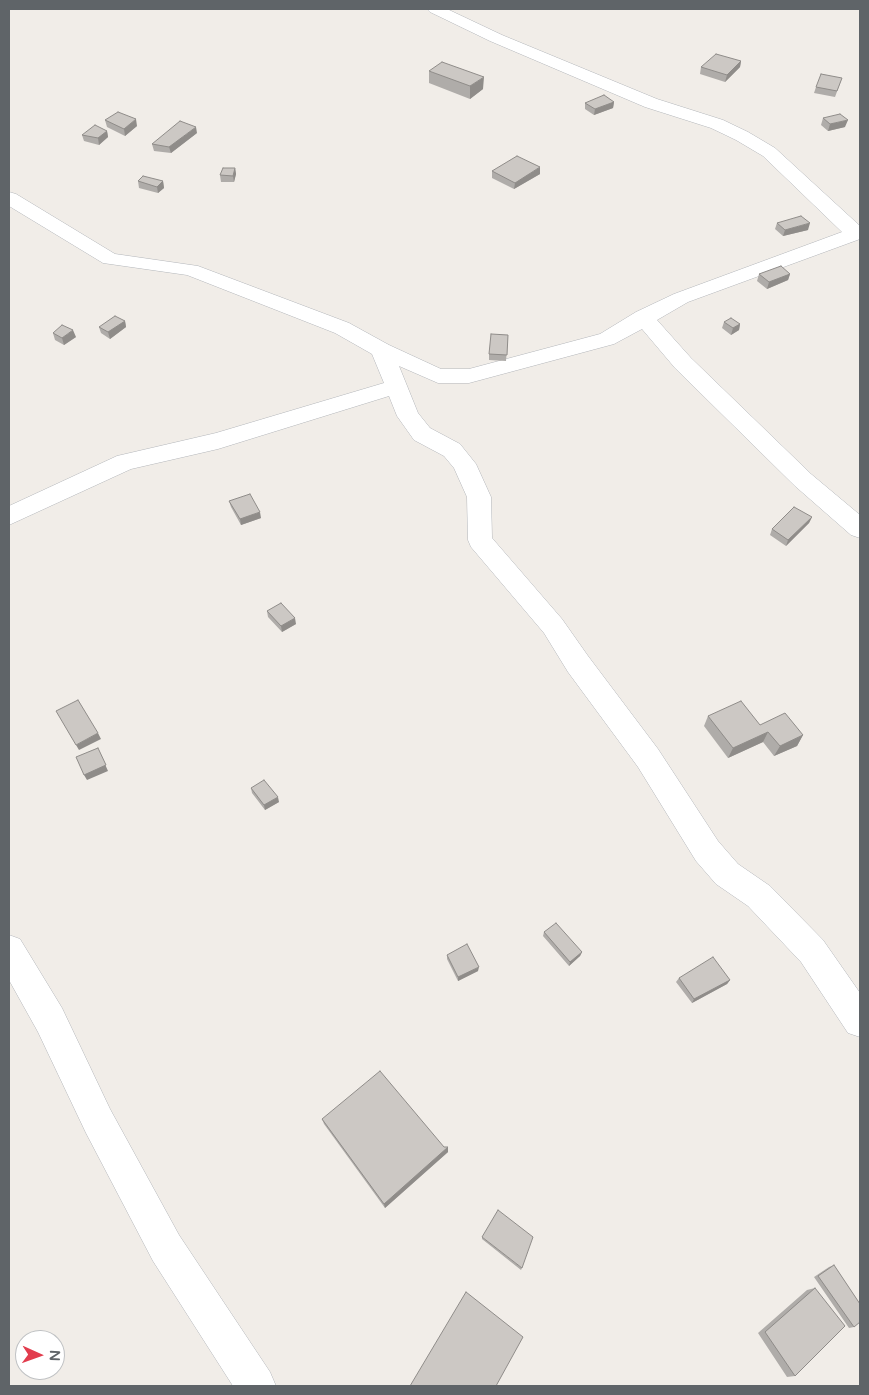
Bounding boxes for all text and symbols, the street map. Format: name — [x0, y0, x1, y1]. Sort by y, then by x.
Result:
north arrow — [15, 1330, 65, 1380]
text: N — [46, 1350, 63, 1361]

